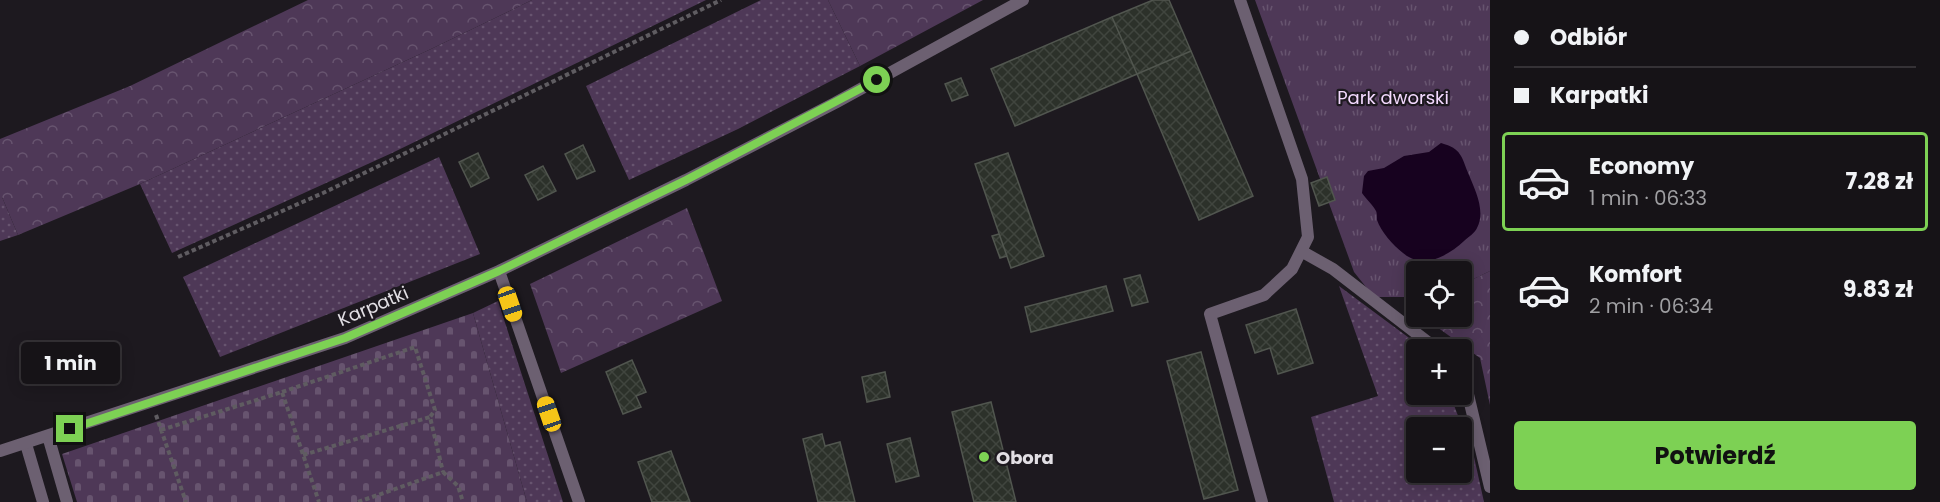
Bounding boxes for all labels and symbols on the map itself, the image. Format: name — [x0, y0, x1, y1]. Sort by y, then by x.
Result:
route start — [863, 66, 890, 93]
park label: Park dworski — [1337, 85, 1449, 110]
street label: Karpatki — [334, 280, 412, 332]
car — [496, 284, 524, 324]
callout: 1 min — [20, 342, 119, 384]
car — [535, 394, 563, 434]
route end — [56, 415, 83, 442]
place label: Obora — [996, 445, 1054, 470]
marker: Obora — [977, 450, 991, 464]

